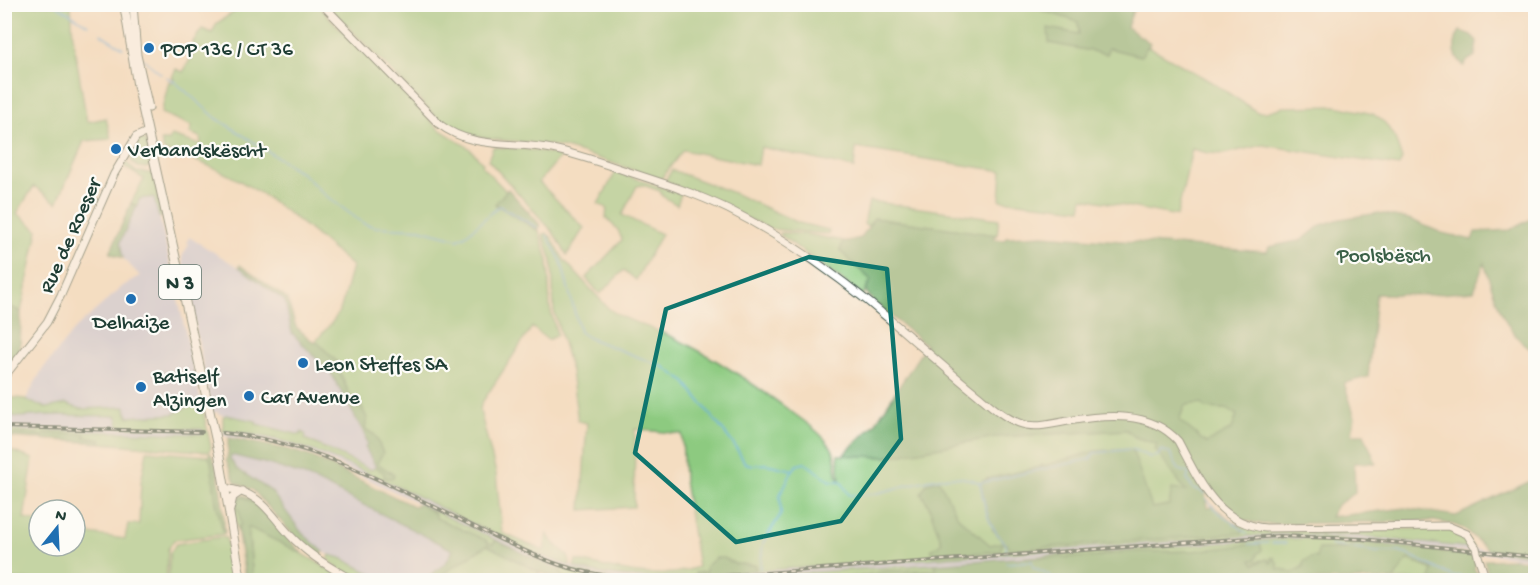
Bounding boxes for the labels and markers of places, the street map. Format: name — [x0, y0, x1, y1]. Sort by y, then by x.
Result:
place label: POP 136 / CT 36 — [160, 39, 293, 64]
marker: POP 136 / CT 36 — [142, 41, 156, 55]
place label: Verbandskëscht — [127, 140, 268, 165]
marker: Verbandskëscht — [109, 142, 123, 156]
marker: Delhaize — [124, 292, 138, 306]
place label: Delhaize — [91, 312, 171, 337]
place label: Leon Steffes SA — [315, 354, 449, 379]
marker: Leon Steffes SA — [296, 356, 310, 370]
place label: Batiself Alzingen — [152, 366, 227, 415]
marker: Batiself Alzingen — [134, 380, 148, 394]
place label: Car Avenue — [261, 387, 361, 412]
marker: Car Avenue — [242, 389, 256, 403]

